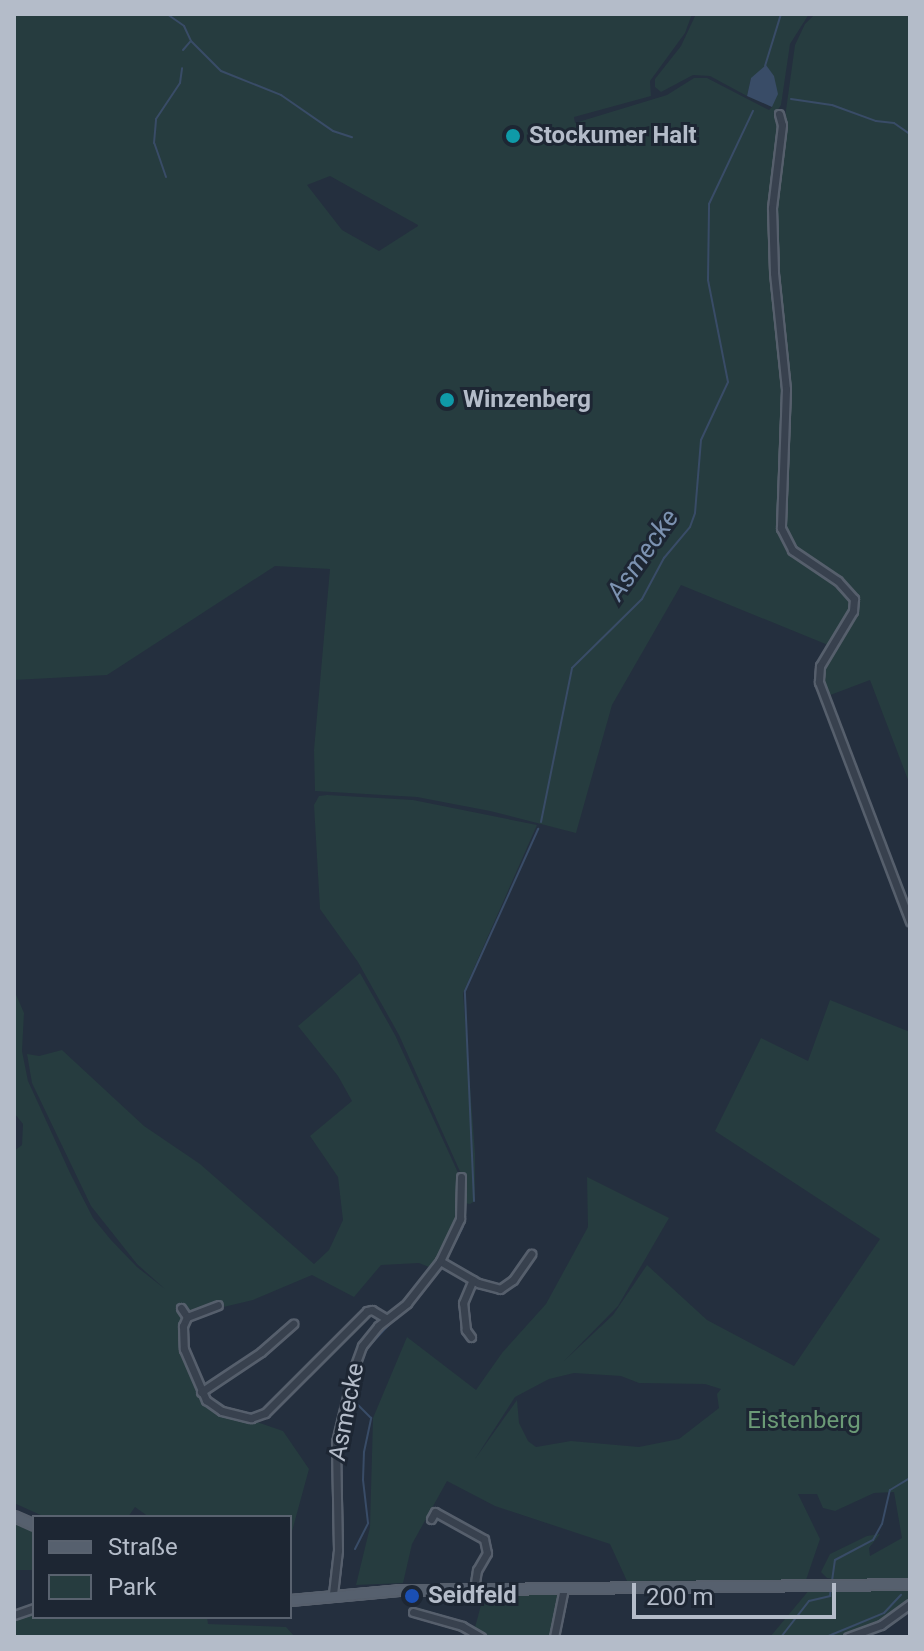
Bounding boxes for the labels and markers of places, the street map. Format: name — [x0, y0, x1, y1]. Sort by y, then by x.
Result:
place label: Stockumer Halt — [529, 122, 697, 150]
marker: Stockumer Halt — [504, 127, 522, 145]
place label: Winzenberg — [463, 386, 591, 414]
marker: Winzenberg — [438, 391, 456, 409]
place label: Seidfeld — [428, 1582, 517, 1610]
marker: Seidfeld — [403, 1587, 421, 1605]

